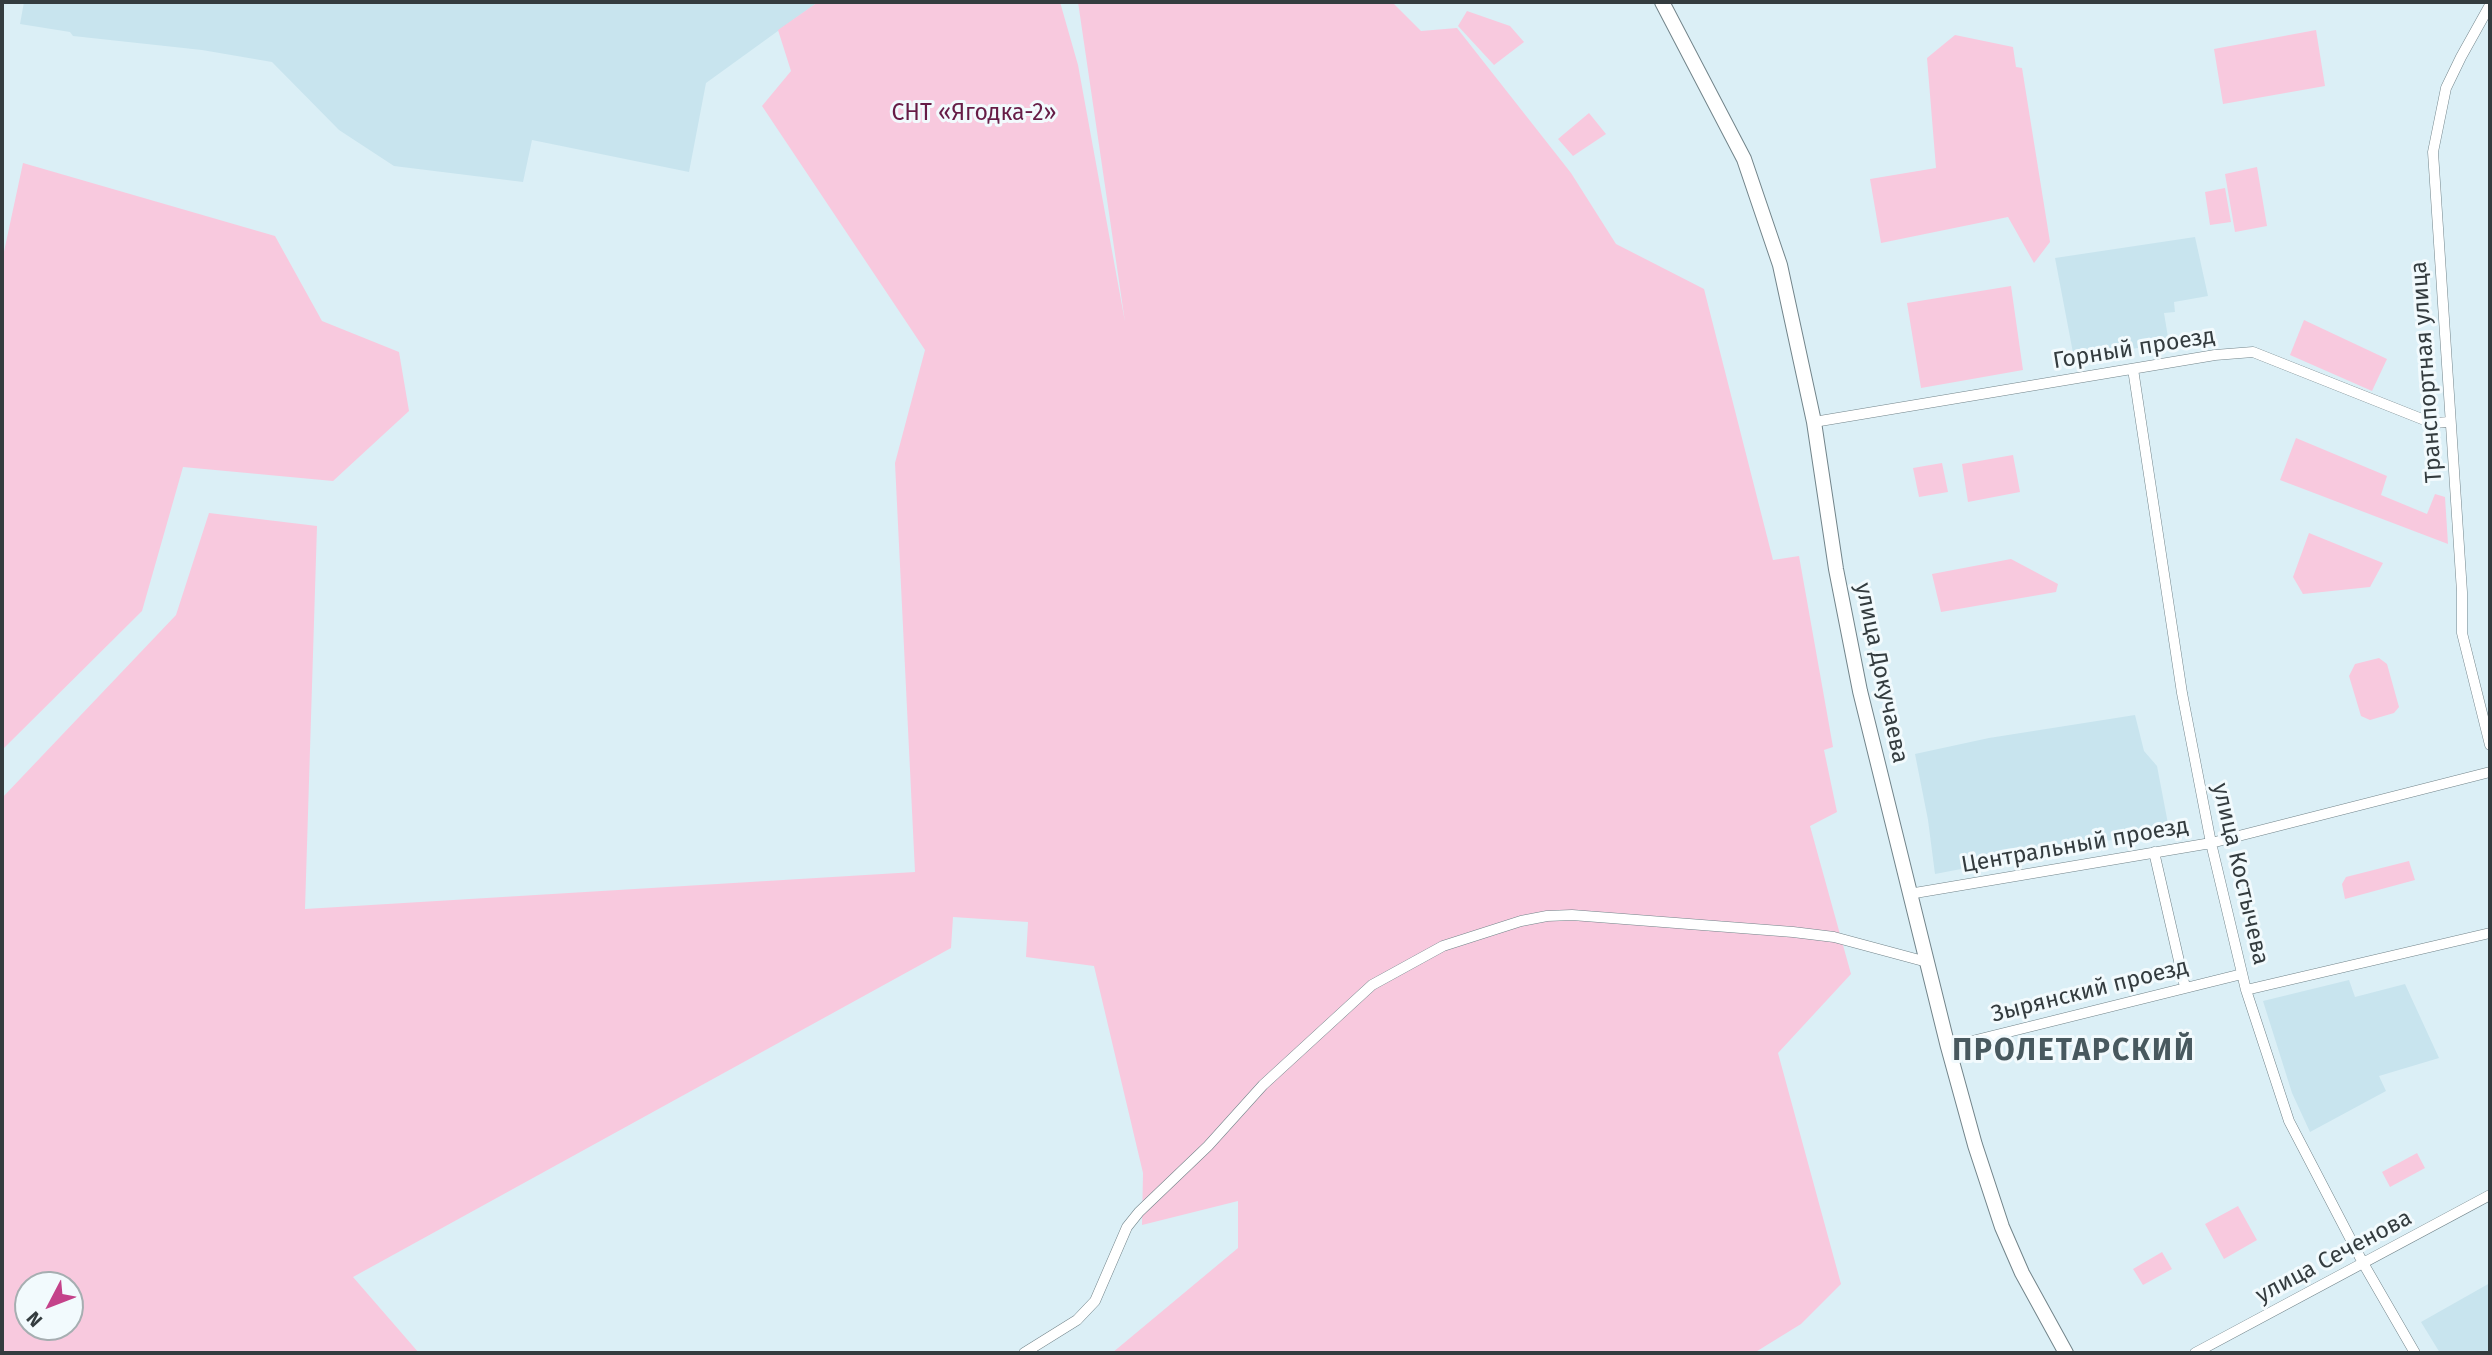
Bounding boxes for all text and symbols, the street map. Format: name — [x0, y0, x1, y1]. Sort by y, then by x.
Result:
park label: СНТ «Ягодка-2» — [891, 100, 1057, 128]
street label: Транспортная улица — [2405, 260, 2449, 484]
street label: Горный проезд — [2051, 323, 2217, 375]
street label: улица Докучаева — [1848, 580, 1914, 766]
street label: улица Костычева — [2206, 780, 2274, 968]
street label: Центральный проезд — [1959, 812, 2191, 880]
street label: Зырянский проезд — [1989, 953, 2191, 1029]
district label: ПРОЛЕТАРСКИЙ — [1954, 1034, 2194, 1070]
street label: улица Сеченова — [2251, 1204, 2417, 1310]
north arrow — [14, 1271, 84, 1341]
text: N — [22, 1307, 47, 1331]

